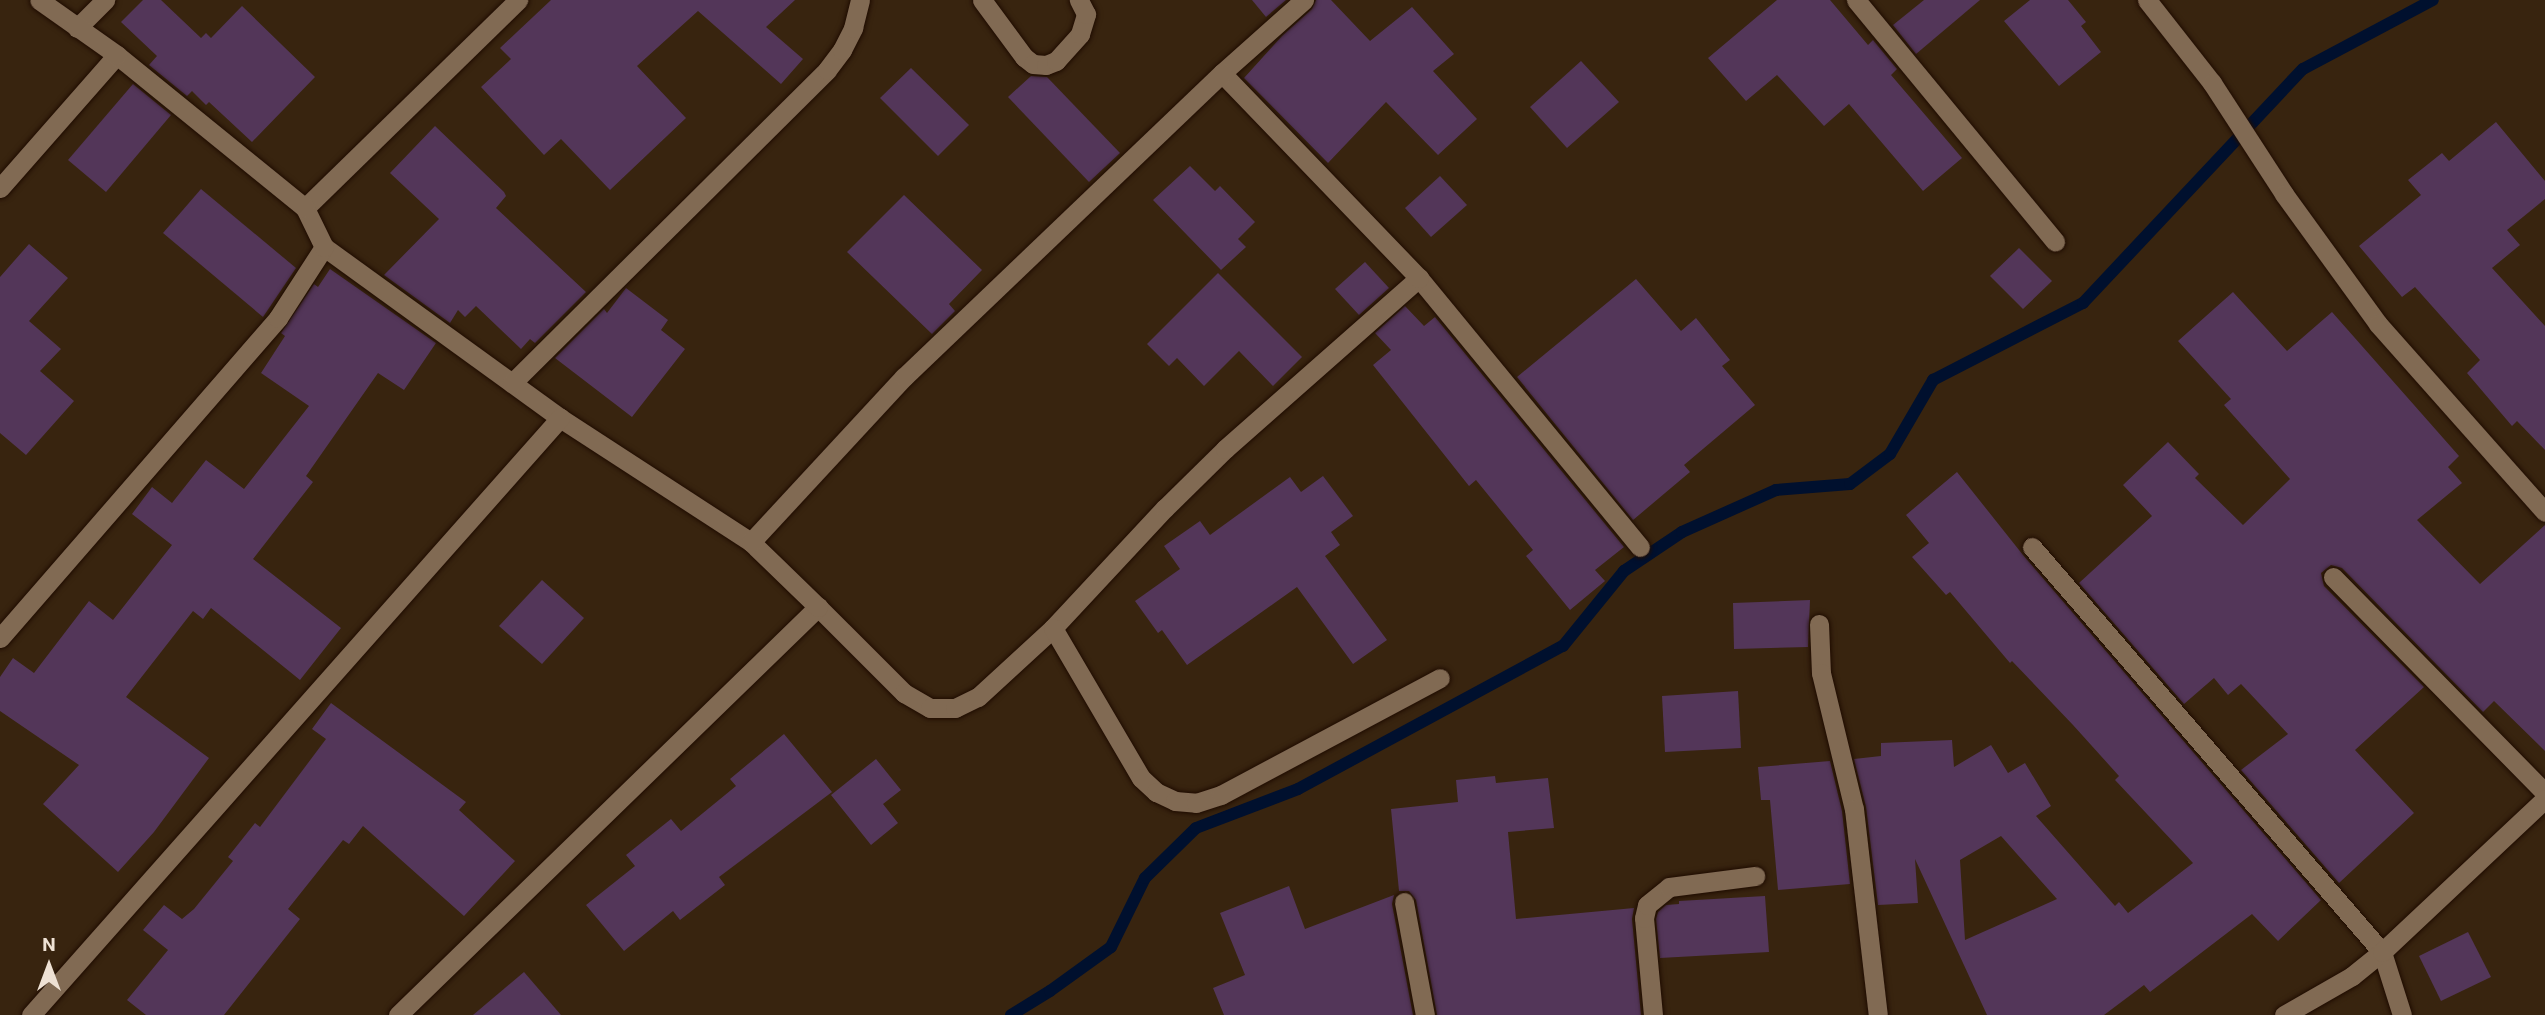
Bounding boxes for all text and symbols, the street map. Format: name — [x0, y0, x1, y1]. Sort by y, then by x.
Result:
north arrow — [14, 931, 84, 1001]
text: N — [42, 933, 56, 956]

